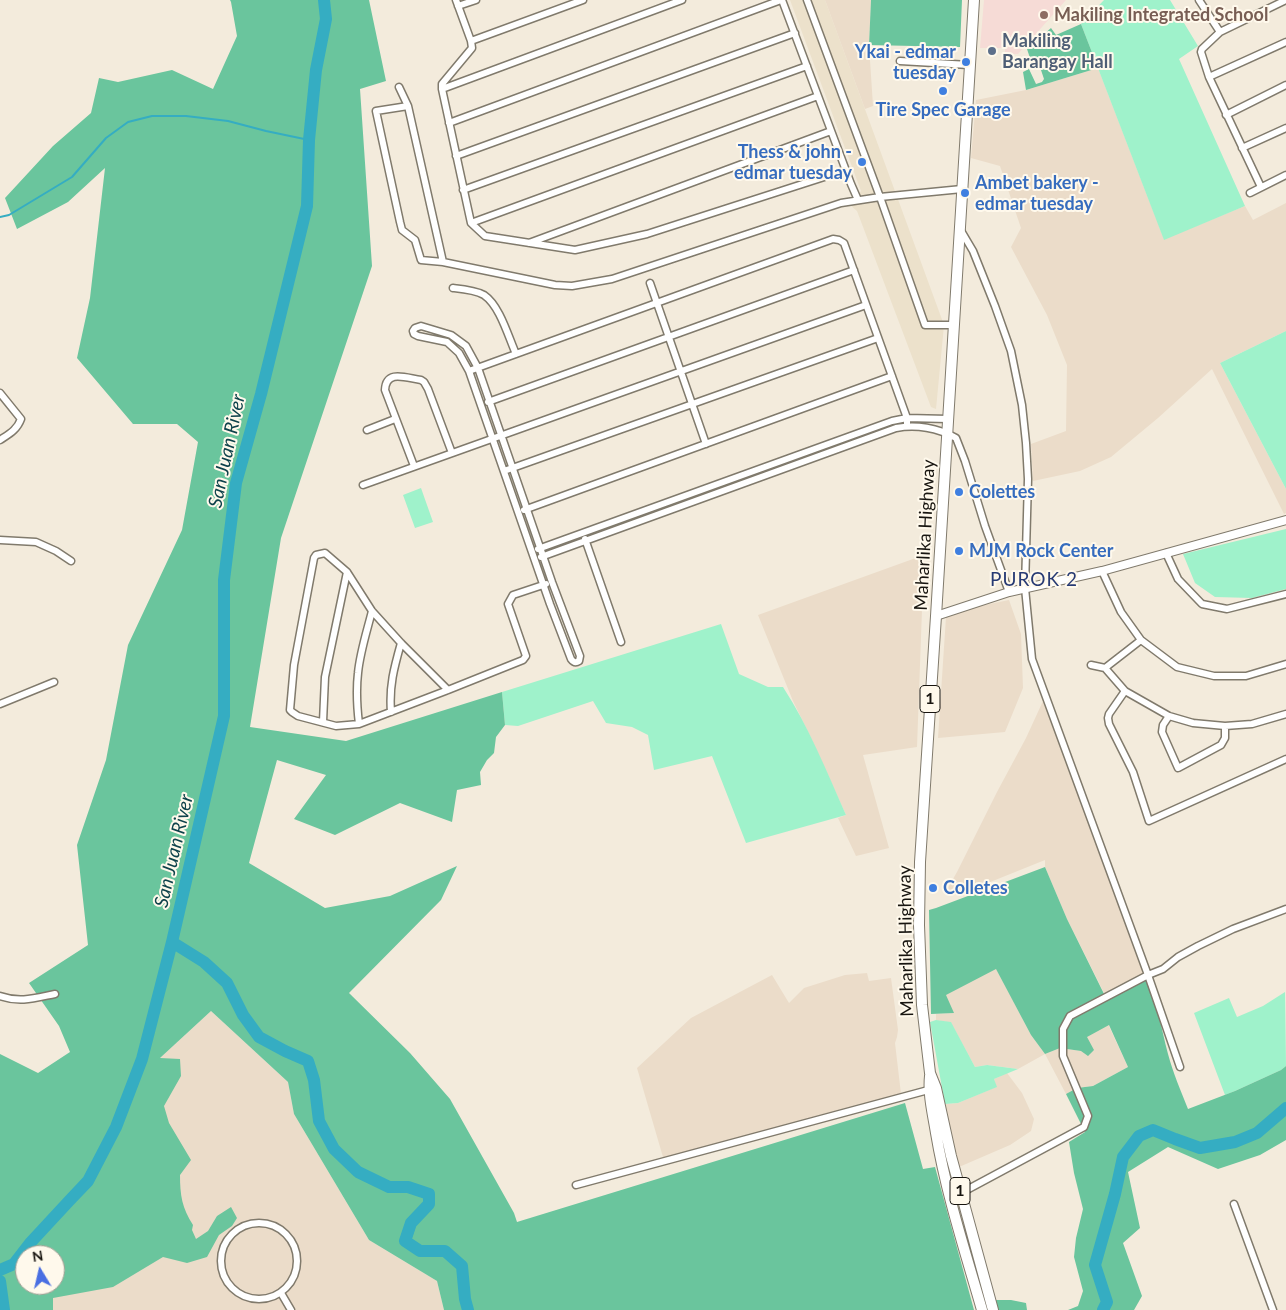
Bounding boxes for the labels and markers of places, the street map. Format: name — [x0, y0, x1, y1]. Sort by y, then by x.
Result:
place label: Makiling Integrated School — [1054, 4, 1268, 26]
marker: Makiling Integrated School — [1038, 9, 1050, 21]
place label: Makiling Barangay Hall — [1002, 30, 1113, 72]
place label: Ykai - edmar tuesday — [855, 41, 956, 84]
marker: Makiling Barangay Hall — [986, 45, 998, 57]
marker: Ykai - edmar tuesday — [960, 56, 972, 68]
marker: Tire Spec Garage — [937, 85, 949, 97]
place label: Tire Spec Garage — [875, 99, 1011, 121]
place label: Thess & john - edmar tuesday — [734, 141, 852, 183]
marker: Thess & john - edmar tuesday — [856, 156, 868, 168]
place label: Ambet bakery - edmar tuesday — [975, 172, 1099, 214]
marker: Ambet bakery - edmar tuesday — [959, 187, 971, 199]
place label: Colettes — [969, 481, 1035, 503]
marker: Colettes — [953, 486, 965, 498]
place label: MJM Rock Center — [969, 540, 1113, 562]
marker: MJM Rock Center — [953, 545, 965, 557]
place label: Colletes — [943, 877, 1008, 899]
marker: Colletes — [927, 882, 939, 894]

